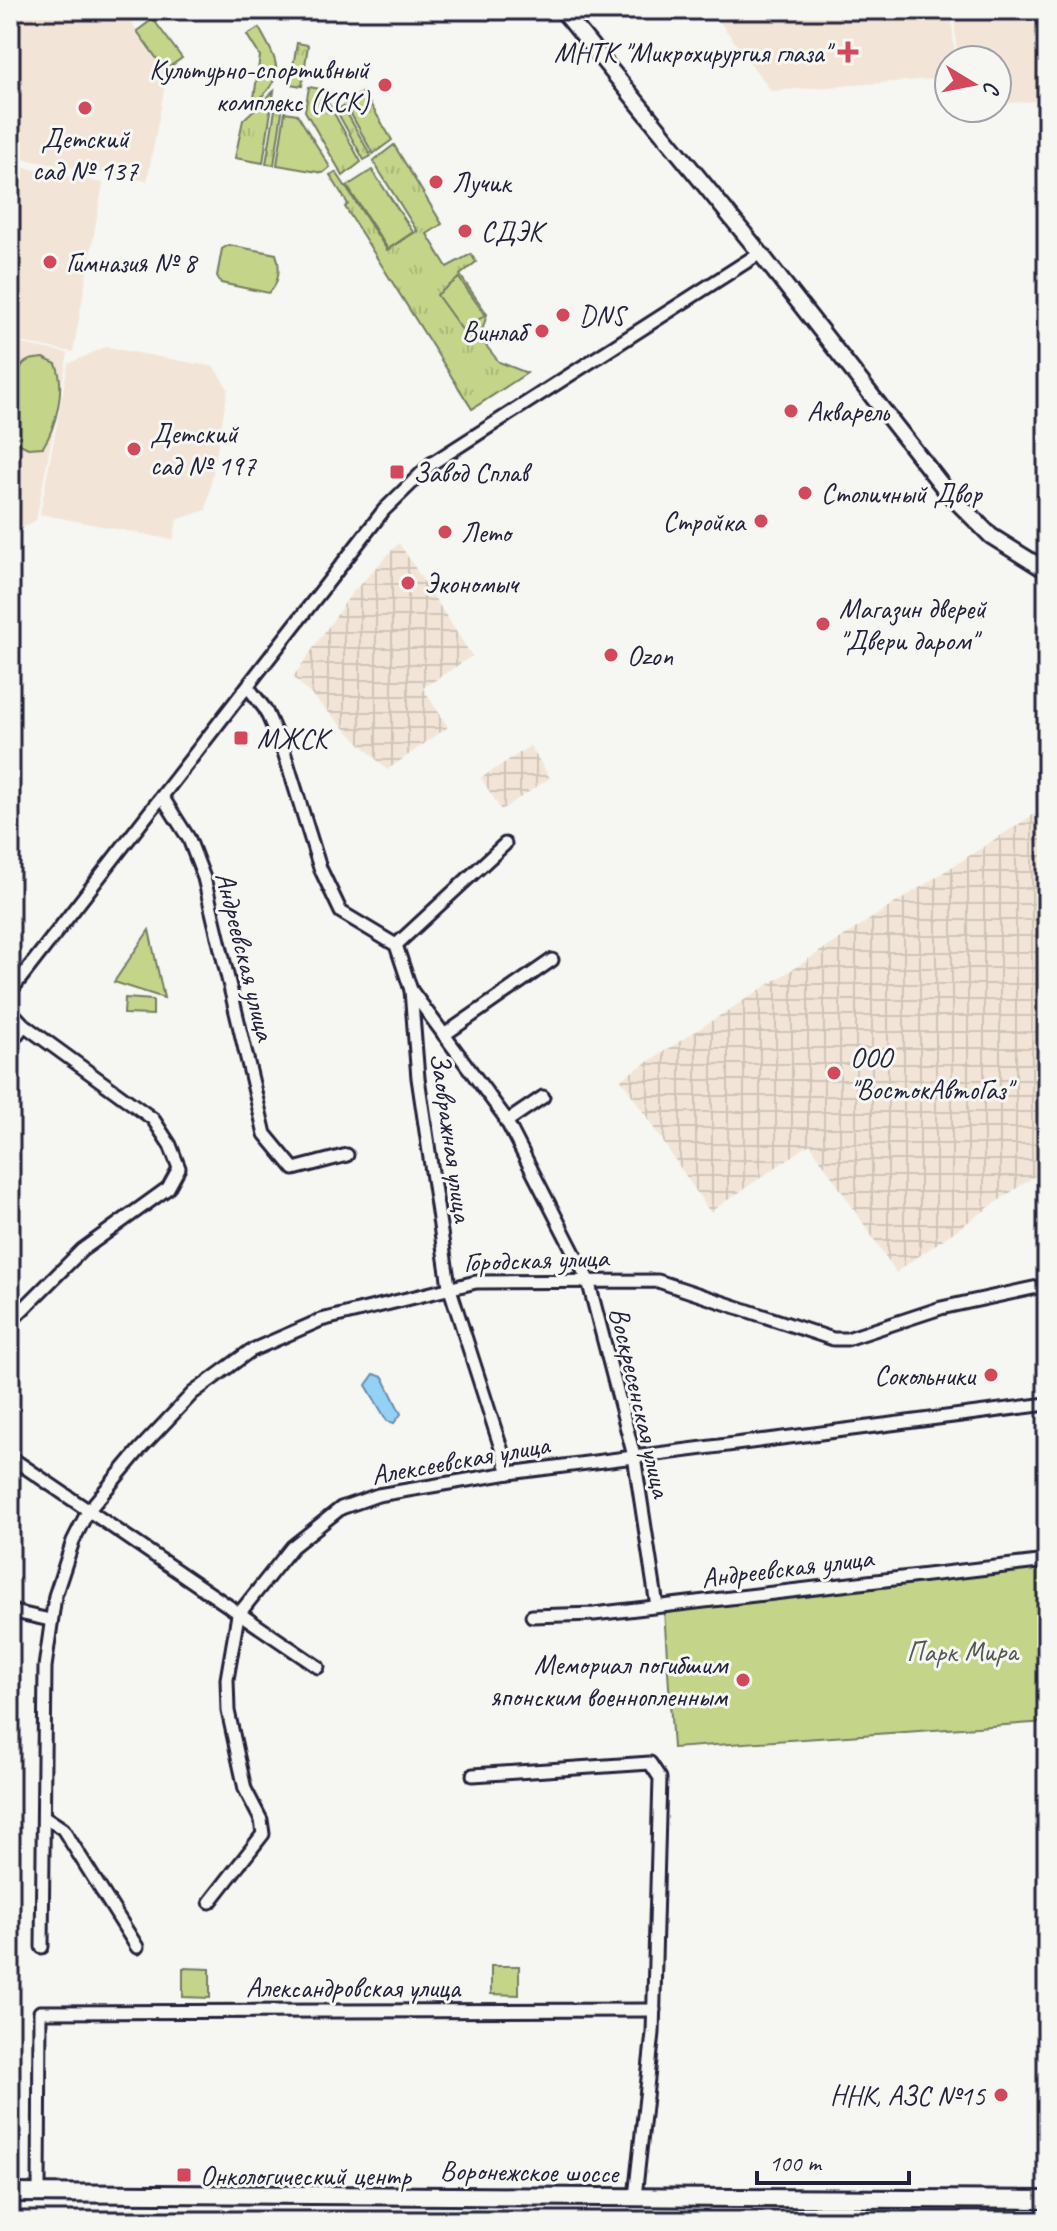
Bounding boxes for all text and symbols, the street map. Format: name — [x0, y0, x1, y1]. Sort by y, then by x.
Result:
place label: МНТК "Микрохирургия глаза" — [554, 35, 835, 70]
marker: МНТК "Микрохирургия глаза" — [837, 41, 859, 63]
north arrow — [933, 44, 1013, 124]
place label: Культурно-спортивный комплекс (КСК) — [149, 52, 371, 119]
marker: Культурно-спортивный комплекс (КСК) — [376, 76, 394, 94]
text: С — [976, 80, 1006, 98]
marker: Детский сад № 137 — [76, 99, 94, 117]
place label: Детский сад № 137 — [32, 121, 139, 188]
place label: Лучик — [452, 165, 513, 200]
marker: Лучик — [427, 173, 445, 191]
place label: СДЭК — [481, 214, 548, 249]
marker: СДЭК — [456, 222, 474, 240]
place label: Гимназия № 8 — [66, 245, 199, 280]
marker: Гимназия № 8 — [41, 253, 59, 271]
place label: DNS — [579, 298, 629, 333]
marker: DNS — [554, 306, 572, 324]
place label: Винлаб — [462, 314, 532, 349]
marker: Винлаб — [533, 322, 551, 340]
place label: Акварель — [807, 394, 891, 429]
marker: Акварель — [782, 402, 800, 420]
place label: Детский сад № 197 — [150, 416, 257, 483]
marker: Детский сад № 197 — [125, 440, 143, 458]
place label: Завод Сплав — [413, 455, 533, 490]
marker: Завод Сплав — [388, 463, 406, 481]
place label: Столичный Двор — [821, 476, 983, 511]
marker: Столичный Двор — [796, 484, 814, 502]
place label: Стройка — [663, 504, 747, 539]
marker: Стройка — [752, 512, 770, 530]
place label: Лето — [461, 515, 514, 550]
marker: Лето — [436, 523, 454, 541]
place label: Экономыч — [424, 566, 520, 601]
marker: Экономыч — [399, 574, 417, 592]
place label: Магазин дверей "Двери даром" — [839, 591, 987, 658]
marker: Магазин дверей "Двери даром" — [814, 615, 832, 633]
place label: Ozon — [627, 638, 673, 673]
marker: Ozon — [602, 646, 620, 664]
place label: МЖСК — [257, 721, 333, 756]
marker: МЖСК — [232, 729, 250, 747]
street label: Андреевская улица — [208, 868, 284, 1046]
place label: ООО "ВостокАвтоГаз" — [850, 1040, 1017, 1107]
street label: Заовражная улица — [422, 1050, 481, 1226]
marker: ООО "ВостокАвтоГаз" — [825, 1064, 843, 1082]
street label: Городская улица — [463, 1239, 611, 1280]
street label: Воскресенская улица — [602, 1304, 680, 1502]
place label: Сокольники — [874, 1358, 977, 1393]
marker: Сокольники — [982, 1366, 1000, 1384]
street label: Алексеевская улица — [368, 1426, 553, 1492]
street label: Андреевская улица — [699, 1539, 877, 1595]
park label: Парк Мира — [906, 1634, 1020, 1669]
place label: Мемориал погибшим японским военнопленным — [490, 1647, 730, 1714]
marker: Мемориал погибшим японским военнопленным — [734, 1671, 752, 1689]
street label: Александровская улица — [246, 1970, 462, 2005]
place label: ННК, АЗС №15 — [830, 2078, 986, 2113]
marker: ННК, АЗС №15 — [992, 2086, 1010, 2104]
scale bar — [757, 2135, 909, 2185]
text: 100 m — [769, 2148, 823, 2178]
street label: Воронежское шоссе — [440, 2152, 620, 2191]
place label: Онкологический центр — [200, 2158, 412, 2193]
marker: Онкологический центр — [175, 2166, 193, 2184]

